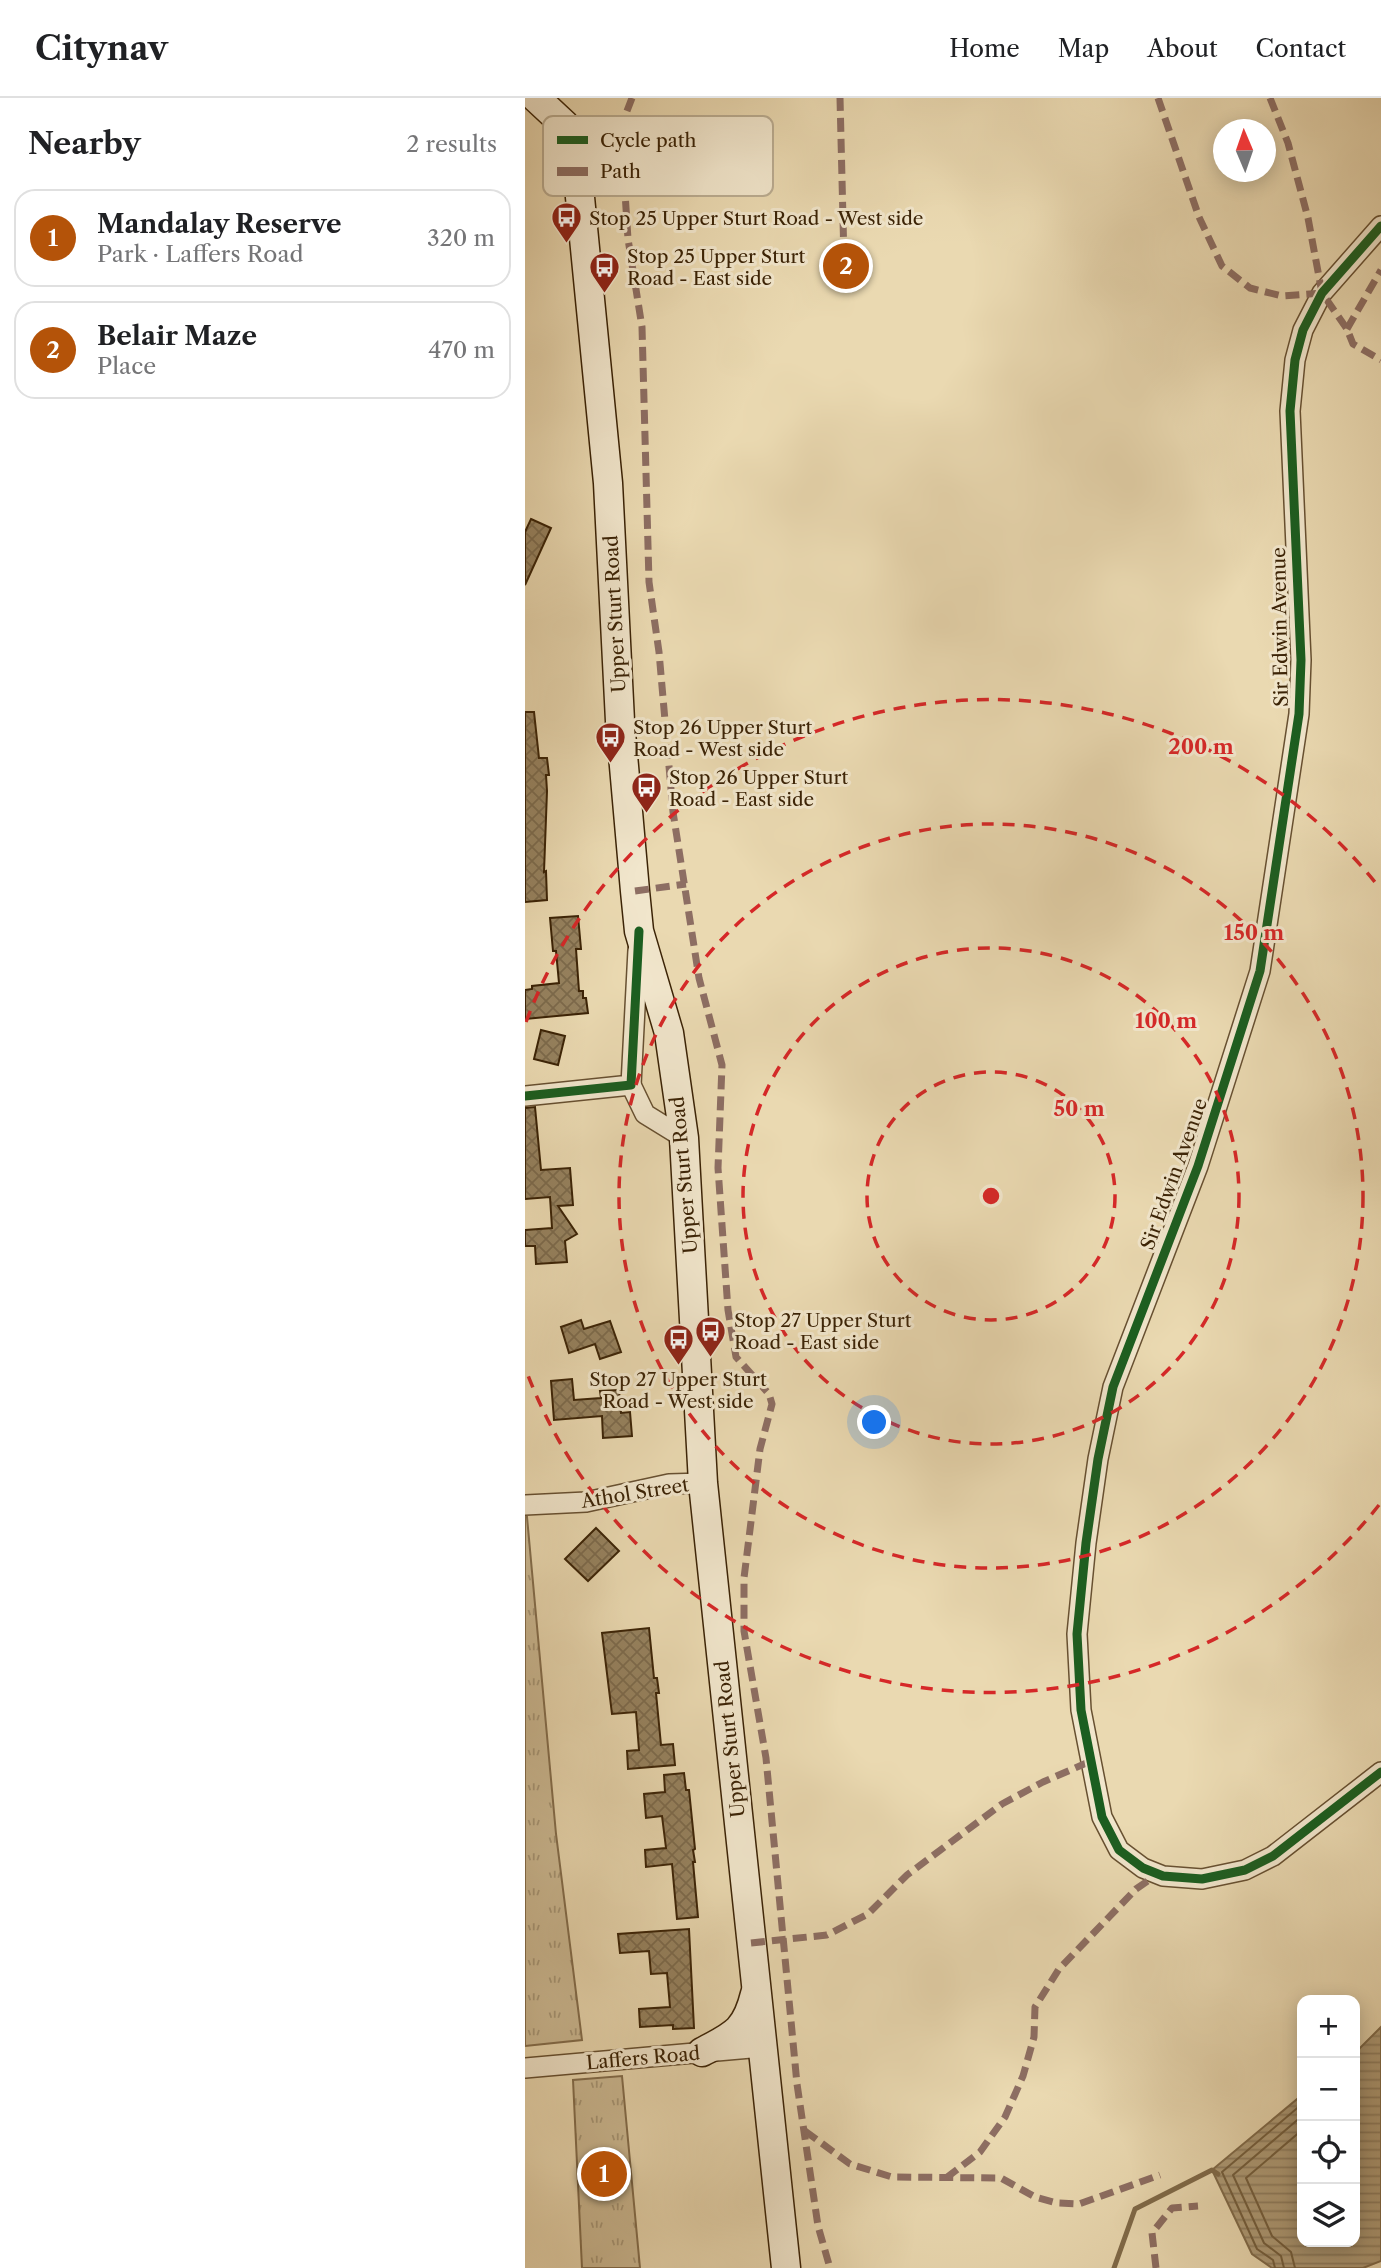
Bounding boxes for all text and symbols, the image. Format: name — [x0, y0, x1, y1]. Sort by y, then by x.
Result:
text: Citynav — [35, 28, 168, 69]
text: Home — [949, 34, 1020, 63]
text: Map — [1058, 34, 1109, 63]
text: About — [1147, 34, 1218, 63]
text: Contact — [1256, 34, 1346, 63]
legend — [543, 116, 773, 196]
north arrow — [1213, 119, 1276, 182]
text: Nearby — [28, 125, 141, 162]
text: Cycle path — [600, 129, 696, 152]
text: 2 results — [406, 130, 497, 158]
text: Path — [600, 160, 641, 183]
bus stop icon: Stop 25 Upper Sturt Road - West side — [549, 201, 583, 245]
place label: Stop 25 Upper Sturt Road - West side — [589, 207, 924, 230]
text: Mandalay Reserve — [97, 208, 342, 240]
text: 1 — [48, 224, 58, 252]
text: 320 m — [427, 224, 495, 252]
text: Park · Laffers Road — [97, 240, 304, 268]
pin: 2 — [823, 240, 869, 292]
place label: Stop 25 Upper Sturt Road - East side — [627, 245, 806, 290]
bus stop icon: Stop 25 Upper Sturt Road - East side — [587, 250, 621, 294]
text: Belair Maze — [97, 320, 257, 352]
text: 2 — [46, 336, 60, 364]
text: 470 m — [428, 336, 495, 364]
text: Place — [97, 352, 156, 380]
street label: Upper Sturt Road — [599, 534, 631, 693]
street label: Sir Edwin Avenue — [1267, 547, 1293, 707]
place label: Stop 26 Upper Sturt Road - West side — [633, 716, 812, 761]
bus stop icon: Stop 26 Upper Sturt Road - West side — [593, 721, 627, 765]
text: 200 m — [1168, 734, 1234, 759]
place label: Stop 26 Upper Sturt Road - East side — [669, 766, 848, 811]
bus stop icon: Stop 26 Upper Sturt Road - East side — [629, 771, 663, 815]
text: 150 m — [1224, 920, 1284, 945]
text: 100 m — [1135, 1008, 1197, 1033]
street label: Upper Sturt Road — [666, 1095, 702, 1254]
street label: Sir Edwin Avenue — [1136, 1095, 1212, 1253]
text: 50 m — [1053, 1096, 1105, 1121]
centre of rings — [979, 1184, 1003, 1208]
place label: Stop 27 Upper Sturt Road - East side — [734, 1309, 912, 1354]
bus stop icon: Stop 27 Upper Sturt Road - East side — [694, 1314, 728, 1358]
bus stop icon: Stop 27 Upper Sturt Road - West side — [661, 1323, 695, 1367]
place label: Stop 27 Upper Sturt Road - West side — [589, 1368, 767, 1413]
your location — [857, 1405, 891, 1439]
street label: Athol Street — [579, 1473, 691, 1513]
street label: Upper Sturt Road — [710, 1659, 750, 1819]
map controls — [1297, 1995, 1360, 2247]
button: + — [1297, 1995, 1360, 2058]
street label: Laffers Road — [585, 2042, 701, 2074]
button: − — [1297, 2058, 1360, 2121]
button: locate — [1297, 2121, 1360, 2184]
pin: 1 — [581, 2148, 627, 2200]
button: layers — [1297, 2184, 1360, 2247]

